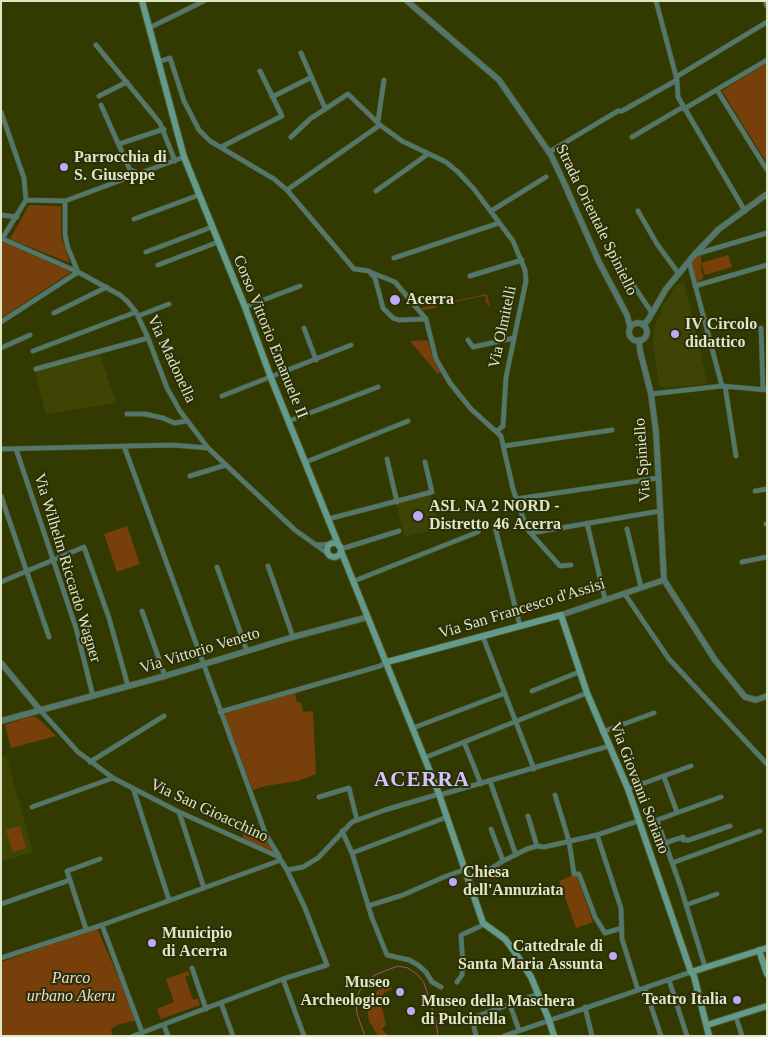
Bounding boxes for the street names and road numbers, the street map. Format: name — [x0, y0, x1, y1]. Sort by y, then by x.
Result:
street label: Strada Orientale Spiniello — [551, 141, 641, 299]
street label: Corso Vittorio Emanuele II — [228, 252, 312, 422]
street label: Via Olmitelli — [485, 284, 521, 370]
street label: Via Madonella — [142, 312, 200, 406]
street label: Via Spiniello — [630, 417, 656, 503]
street label: Via Wilhelm Riccardo Wagner — [29, 471, 105, 665]
street label: Via San Francesco d'Assisi — [436, 575, 608, 643]
street label: Via Vittorio Veneto — [138, 624, 262, 678]
street label: Via Giovanni Soriano — [605, 719, 673, 857]
street label: Via San Gioacchino — [147, 775, 271, 847]

